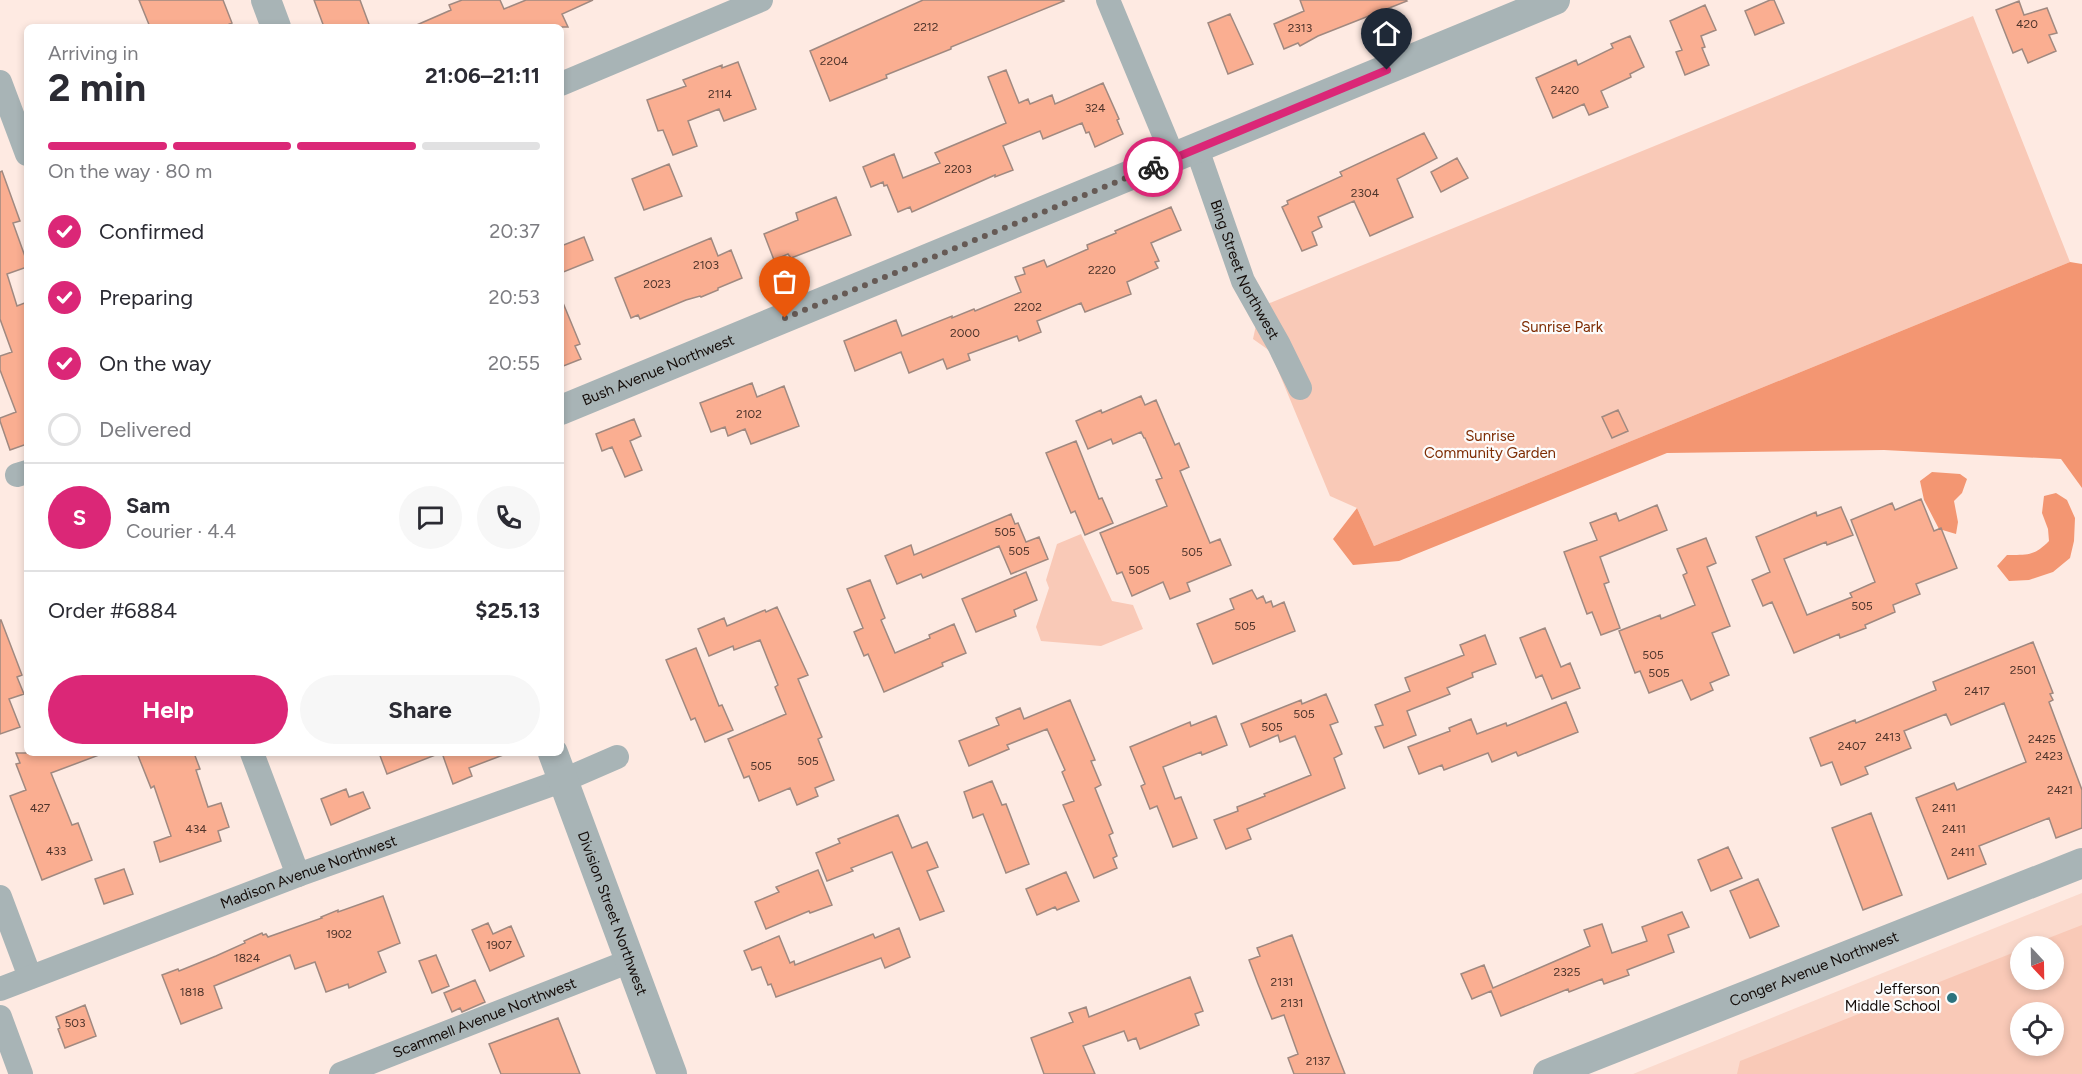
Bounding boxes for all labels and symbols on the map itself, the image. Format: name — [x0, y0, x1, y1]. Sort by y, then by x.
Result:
pin — [1361, 8, 1412, 70]
house number: 420 — [2016, 17, 2038, 31]
house number: 2212 — [913, 20, 939, 34]
house number: 2313 — [1288, 21, 1312, 35]
house number: 2204 — [820, 54, 849, 68]
house number: 2420 — [1551, 83, 1580, 97]
house number: 2114 — [708, 87, 733, 101]
house number: 324 — [1085, 101, 1106, 115]
courier — [1123, 137, 1183, 197]
house number: 2203 — [944, 162, 972, 176]
house number: 2304 — [1351, 186, 1380, 200]
street label: Bing Street Northwest — [1206, 197, 1283, 343]
pin — [759, 256, 810, 318]
house number: 2103 — [693, 258, 719, 272]
house number: 2220 — [1088, 263, 1116, 277]
house number: 2023 — [643, 277, 671, 291]
house number: 2202 — [1014, 300, 1042, 314]
park label: Sunrise Park — [1521, 318, 1604, 336]
house number: 2000 — [950, 326, 980, 340]
street label: Bush Avenue Northwest — [579, 330, 737, 409]
house number: 2102 — [736, 407, 762, 421]
park label: Sunrise Community Garden — [1424, 427, 1556, 462]
house number: 505 — [994, 525, 1016, 539]
house number: 505 — [1008, 544, 1030, 558]
house number: 505 — [1181, 545, 1203, 559]
house number: 505 — [1128, 563, 1150, 577]
house number: 505 — [1851, 599, 1873, 613]
house number: 505 — [1234, 619, 1256, 633]
house number: 505 — [1642, 648, 1664, 662]
house number: 2501 — [2010, 663, 2036, 677]
house number: 505 — [1648, 666, 1670, 680]
house number: 2417 — [1964, 684, 1990, 698]
house number: 505 — [1293, 707, 1315, 721]
house number: 505 — [1261, 720, 1283, 734]
house number: 2413 — [1875, 730, 1901, 744]
house number: 2425 — [2028, 732, 2056, 746]
house number: 2407 — [1838, 739, 1867, 753]
house number: 2423 — [2035, 749, 2063, 763]
house number: 505 — [797, 754, 819, 768]
house number: 505 — [750, 759, 772, 773]
house number: 2421 — [2047, 783, 2073, 797]
house number: 427 — [30, 801, 51, 815]
house number: 2411 — [1932, 801, 1956, 815]
house number: 434 — [185, 822, 207, 836]
house number: 2411 — [1942, 822, 1966, 836]
street label: Division Street Northwest — [574, 829, 651, 998]
street label: Madison Avenue Northwest — [218, 831, 400, 913]
house number: 433 — [46, 844, 66, 858]
house number: 2411 — [1951, 845, 1975, 859]
house number: 1902 — [326, 927, 352, 941]
street label: Conger Avenue Northwest — [1727, 927, 1901, 1010]
north arrow — [2010, 936, 2064, 990]
house number: 1907 — [486, 938, 512, 952]
house number: 1824 — [234, 951, 261, 965]
house number: 2325 — [1554, 965, 1581, 979]
street label: Scammell Avenue Northwest — [390, 974, 579, 1062]
house number: 2131 — [1270, 975, 1294, 989]
place label: Jefferson Middle School — [1845, 980, 1940, 1015]
house number: 1818 — [180, 985, 204, 999]
marker: Jefferson Middle School — [1945, 991, 1959, 1005]
house number: 2131 — [1280, 996, 1304, 1010]
house number: 503 — [64, 1016, 86, 1030]
house number: 2137 — [1306, 1054, 1331, 1068]

